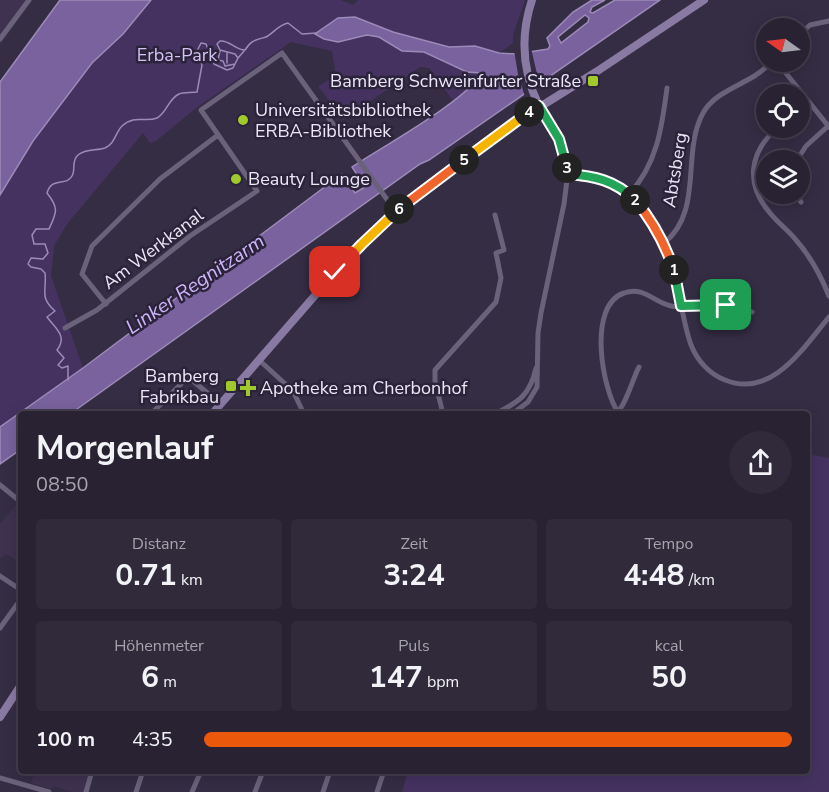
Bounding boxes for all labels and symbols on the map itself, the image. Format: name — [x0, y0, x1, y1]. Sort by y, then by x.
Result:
north arrow — [756, 18, 810, 72]
park label: Erba-Park — [137, 43, 218, 67]
place label: Bamberg Schweinfurter Straße — [330, 69, 581, 93]
marker: Bamberg Schweinfurter Straße — [586, 74, 600, 88]
pin: 4 — [514, 97, 544, 127]
place label: Universitätsbibliothek ERBA-Bibliothek — [255, 98, 432, 143]
marker: Universitätsbibliothek ERBA-Bibliothek — [236, 113, 250, 127]
street label: Abtsberg — [657, 131, 693, 209]
pin: 5 — [449, 145, 479, 175]
pin: 3 — [552, 153, 582, 183]
place label: Beauty Lounge — [248, 167, 370, 191]
marker: Beauty Lounge — [229, 172, 243, 186]
pin: 2 — [620, 185, 650, 215]
pin: 6 — [384, 194, 414, 224]
street label: Am Werkkanal — [98, 203, 209, 295]
water label: Linker Regnitzarm — [120, 227, 270, 341]
pin — [309, 246, 360, 297]
pin: 1 — [659, 255, 689, 285]
pin — [700, 279, 751, 330]
place label: Bamberg Fabrikbau — [140, 364, 219, 409]
place label: Apotheke am Cherbonhof — [260, 376, 468, 400]
marker: Bamberg Fabrikbau — [224, 379, 238, 393]
marker: Apotheke am Cherbonhof — [241, 381, 255, 395]

